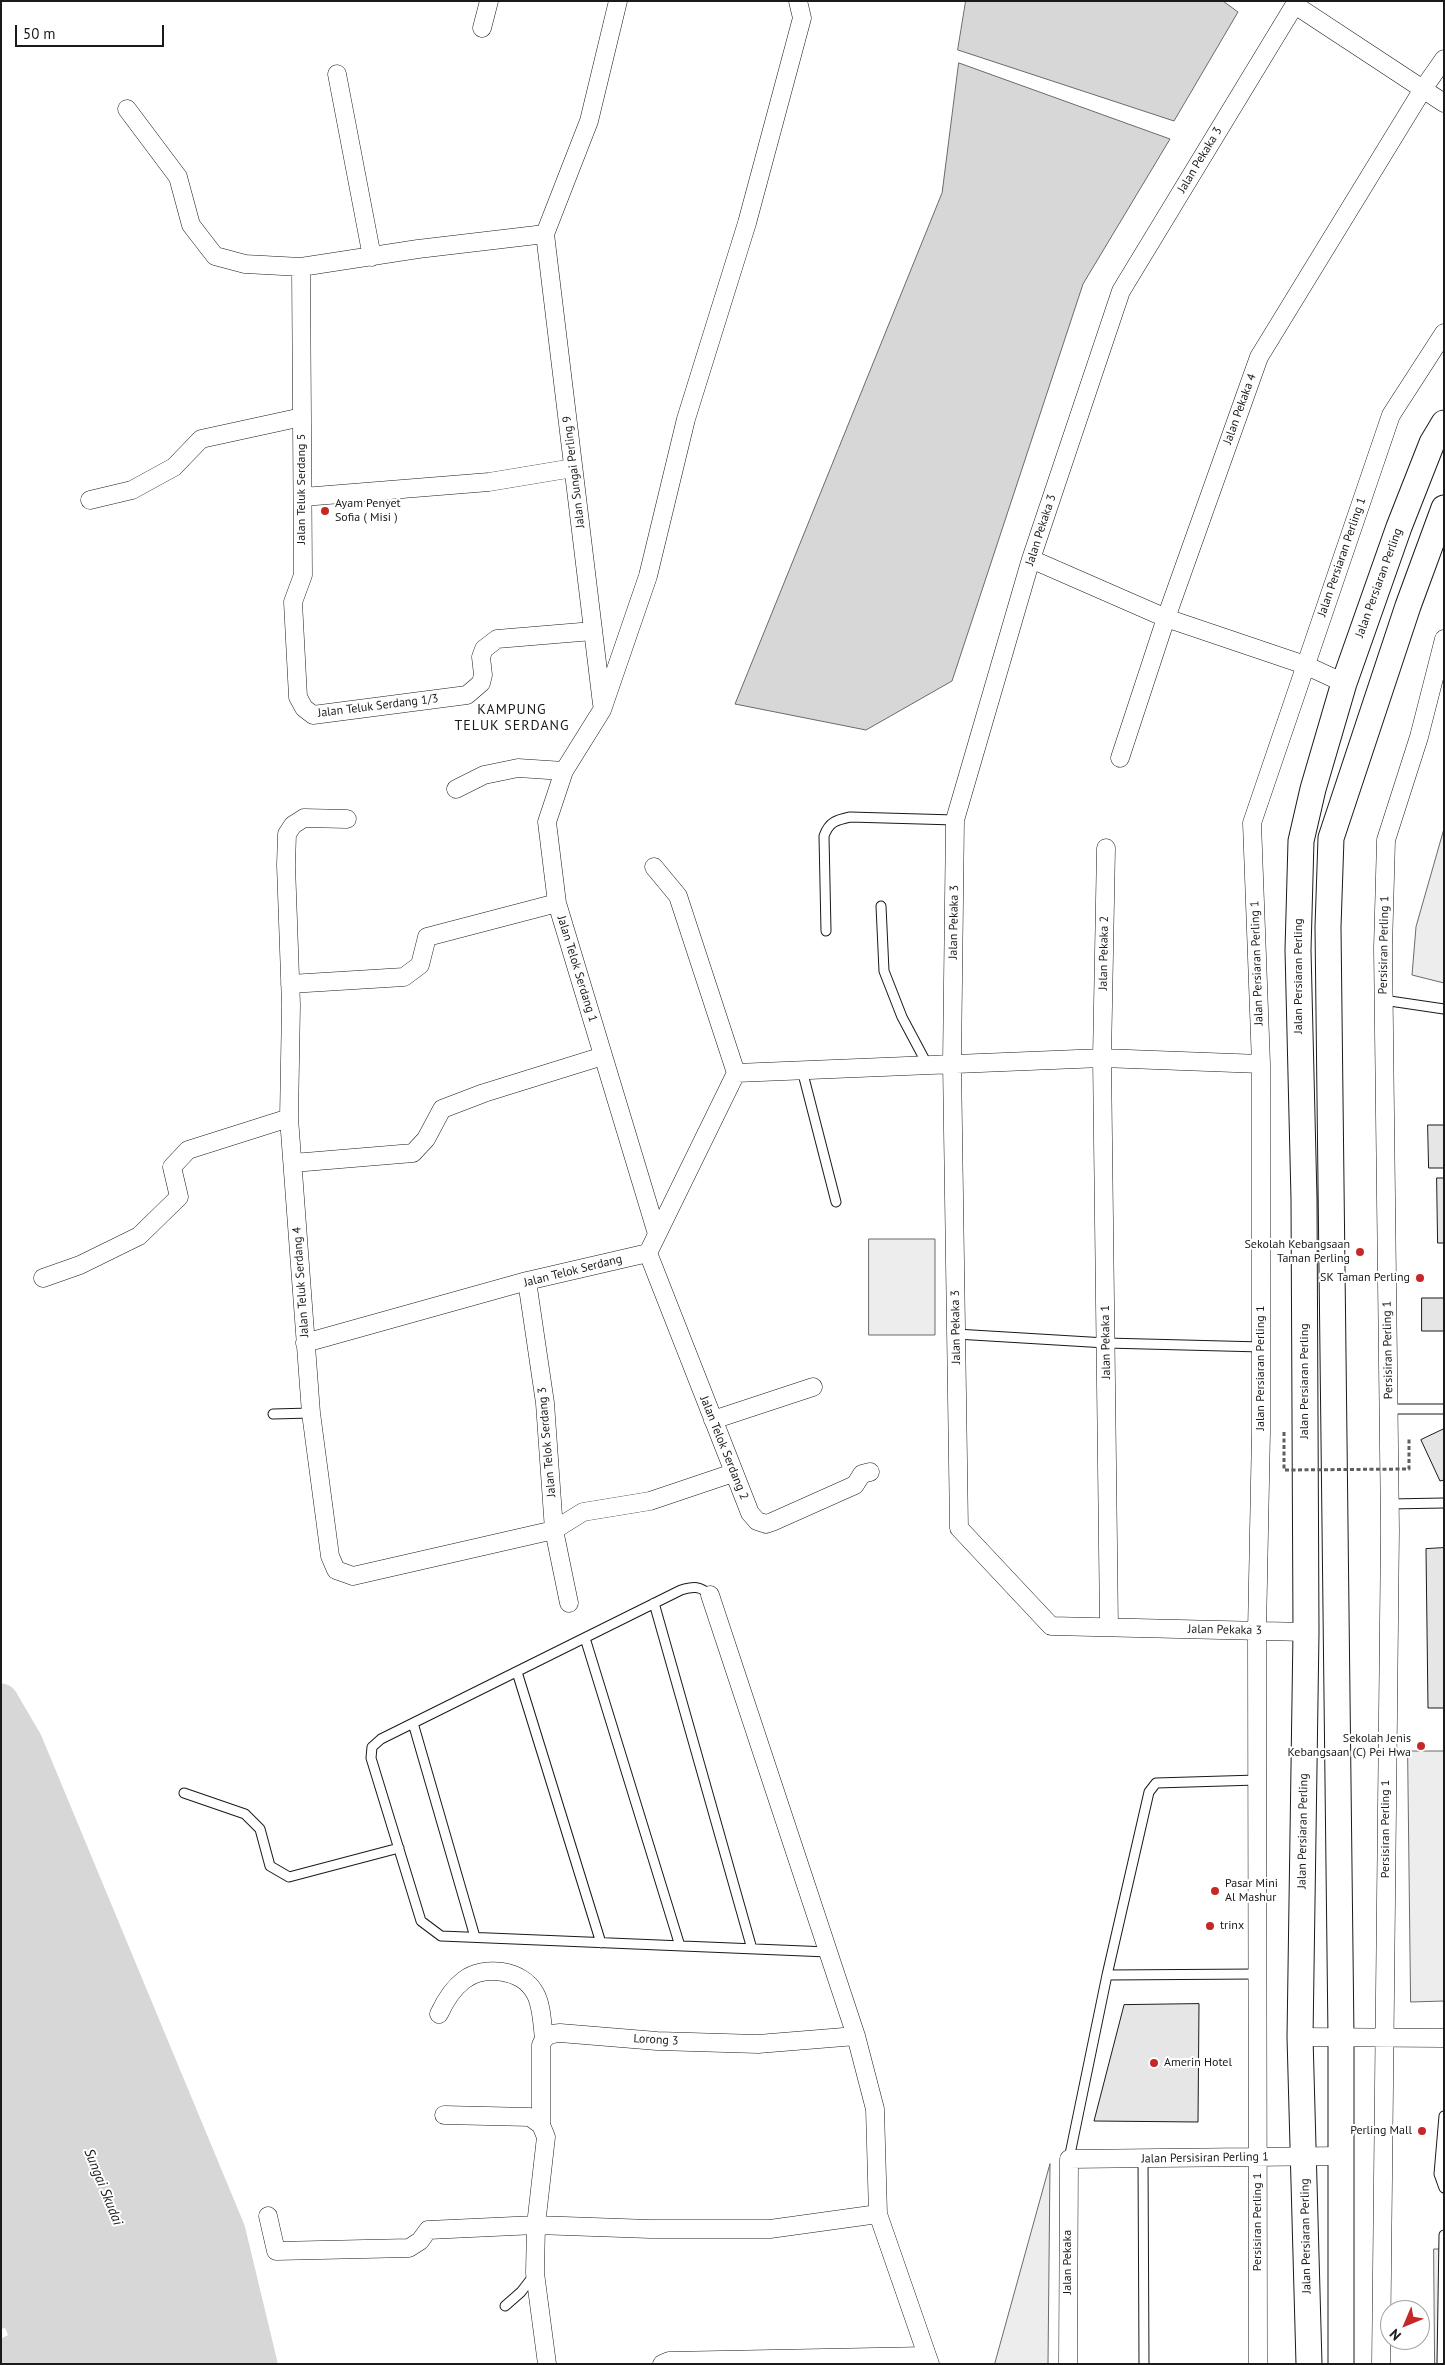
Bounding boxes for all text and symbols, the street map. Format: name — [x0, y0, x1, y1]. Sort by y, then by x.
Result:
scale bar — [18, 15, 166, 47]
text: 50 m — [23, 24, 56, 43]
street label: Jalan Pekaka 3 — [1175, 124, 1225, 196]
street label: Jalan Pekaka 4 — [1221, 372, 1259, 446]
street label: Jalan Sungai Perling 9 — [560, 415, 588, 529]
street label: Jalan Teluk Serdang 5 — [295, 434, 309, 544]
street label: Jalan Pekaka 3 — [1023, 492, 1059, 568]
street label: Jalan Persiaran Perling 1 — [1315, 496, 1369, 618]
place label: Ayam Penyet Sofia ( Misi ) — [335, 497, 401, 525]
marker: Ayam Penyet Sofia ( Misi ) — [319, 505, 331, 517]
street label: Jalan Persiaran Perling — [1353, 526, 1405, 640]
street label: Jalan Teluk Serdang 1/3 — [317, 691, 439, 721]
district label: KAMPUNG TELUK SERDANG — [453, 702, 571, 734]
street label: Jalan Pekaka 3 — [946, 885, 962, 959]
street label: Persisiran Perling 1 — [1376, 896, 1392, 994]
street label: Jalan Persiaran Perling 1 — [1248, 900, 1266, 1026]
street label: Jalan Telok Serdang 1 — [554, 914, 600, 1024]
street label: Jalan Pekaka 2 — [1096, 916, 1112, 990]
street label: Jalan Persiaran Perling — [1292, 918, 1306, 1034]
street label: Jalan Teluk Serdang 4 — [290, 1226, 312, 1338]
place label: Sekolah Kebangsaan Taman Perling — [1244, 1238, 1350, 1266]
marker: Sekolah Kebangsaan Taman Perling — [1354, 1246, 1366, 1258]
street label: Jalan Telok Serdang — [522, 1252, 624, 1290]
place label: SK Taman Perling — [1320, 1271, 1410, 1285]
marker: SK Taman Perling — [1414, 1272, 1426, 1284]
street label: Jalan Pekaka 3 — [948, 1290, 964, 1364]
street label: Persisiran Perling 1 — [1380, 1301, 1396, 1399]
street label: Jalan Pekaka 1 — [1098, 1305, 1114, 1379]
street label: Jalan Persiaran Perling 1 — [1254, 1305, 1268, 1431]
street label: Jalan Persiaran Perling — [1298, 1323, 1312, 1439]
street label: Jalan Telok Serdang 3 — [535, 1386, 559, 1498]
street label: Jalan Telok Serdang 2 — [697, 1394, 751, 1502]
street label: Jalan Pekaka 3 — [1188, 1622, 1262, 1638]
place label: Sekolah Jenis Kebangsaan (C) Pei Hwa — [1288, 1732, 1411, 1760]
marker: Sekolah Jenis Kebangsaan (C) Pei Hwa — [1415, 1740, 1427, 1752]
street label: Jalan Persiaran Perling — [1295, 1773, 1311, 1889]
street label: Persisiran Perling 1 — [1379, 1780, 1393, 1878]
place label: Pasar Mini Al Mashur — [1225, 1877, 1278, 1905]
marker: Pasar Mini Al Mashur — [1209, 1885, 1221, 1897]
place label: trinx — [1220, 1919, 1244, 1933]
marker: trinx — [1204, 1920, 1216, 1932]
street label: Lorong 3 — [633, 2032, 679, 2048]
place label: Amerin Hotel — [1164, 2056, 1232, 2070]
marker: Amerin Hotel — [1148, 2057, 1160, 2069]
place label: Perling Mall — [1350, 2124, 1412, 2138]
marker: Perling Mall — [1416, 2125, 1428, 2137]
water label: Sungai Skudai — [80, 2146, 126, 2228]
street label: Jalan Persisiran Perling 1 — [1141, 2150, 1269, 2166]
street label: Persisiran Perling 1 — [1251, 2173, 1265, 2271]
street label: Jalan Persiaran Perling — [1298, 2178, 1314, 2294]
street label: Jalan Pekaka — [1061, 2230, 1075, 2294]
north arrow — [1380, 2300, 1430, 2350]
text: N — [1385, 2325, 1405, 2345]

